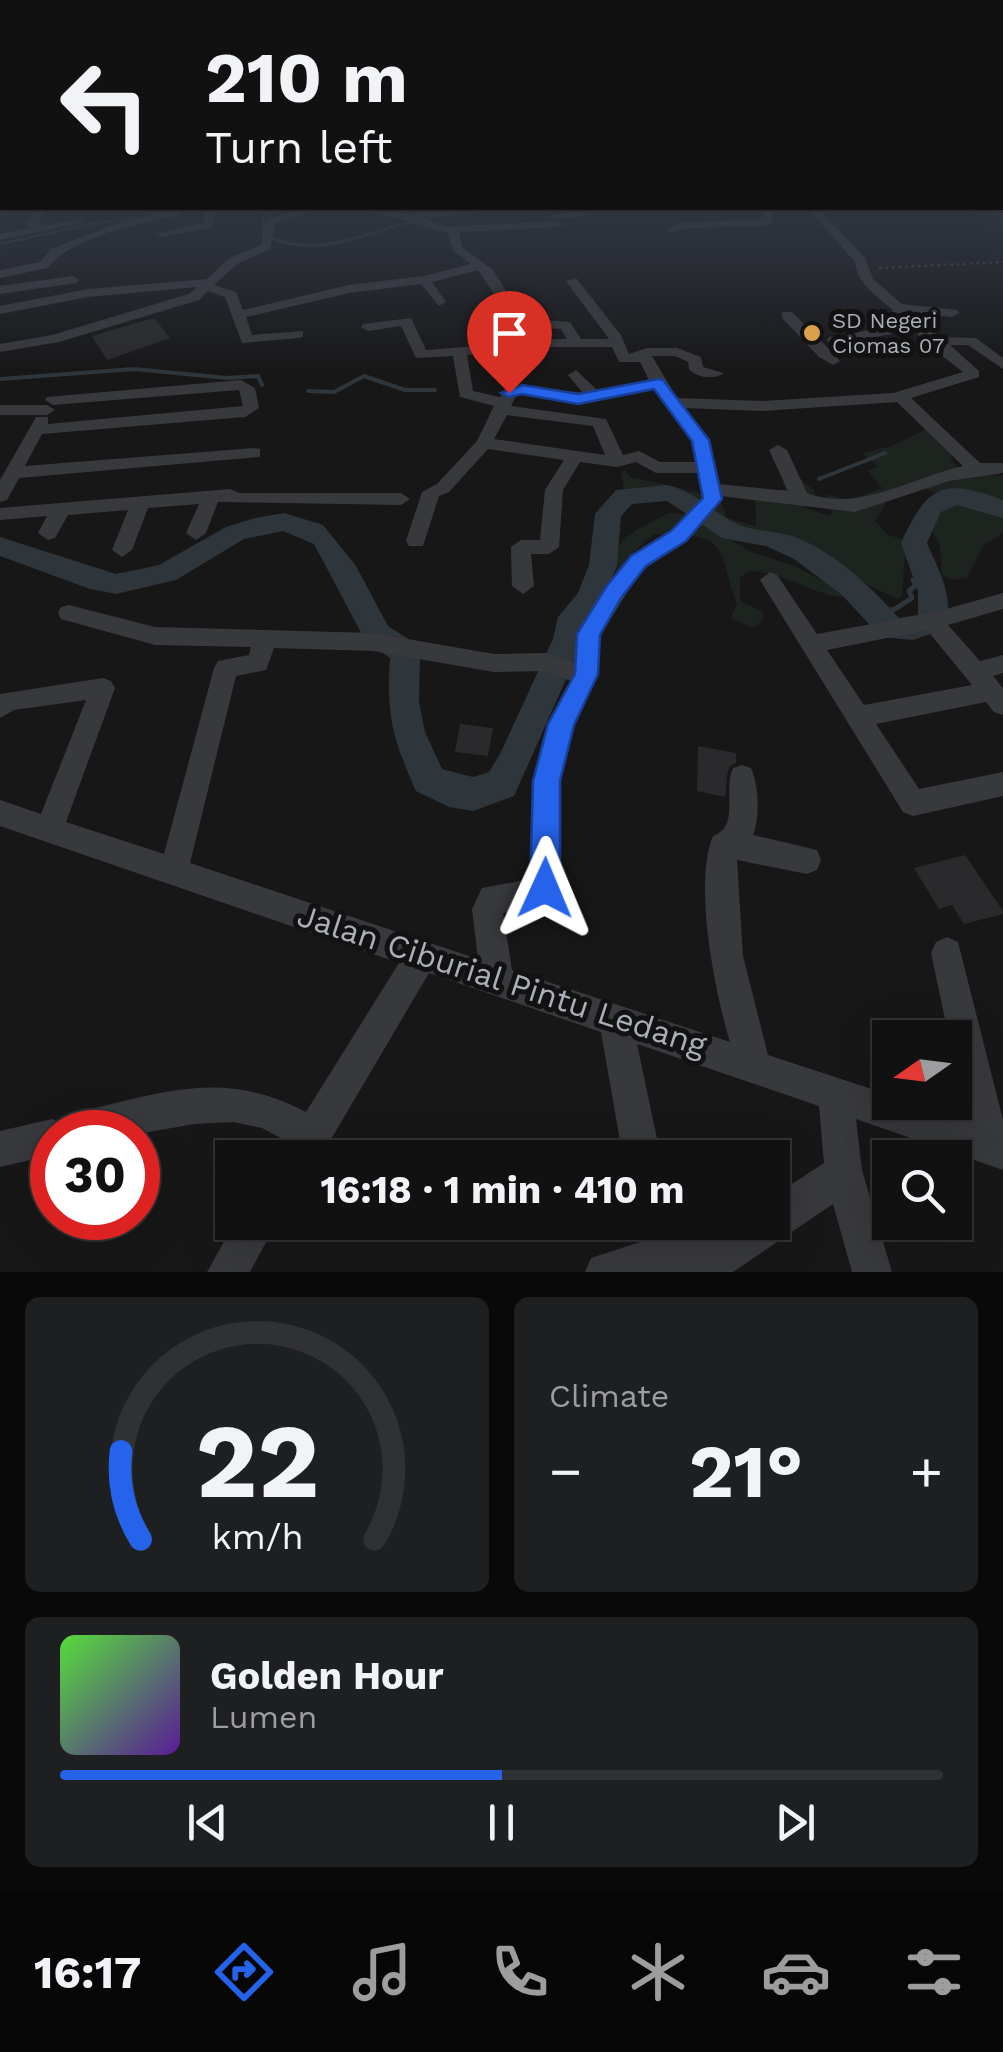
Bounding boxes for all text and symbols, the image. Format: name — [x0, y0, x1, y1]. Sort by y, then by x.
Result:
text: 210 m — [205, 37, 408, 119]
icon: left — [40, 40, 170, 170]
text: Turn left — [205, 121, 392, 174]
pin — [467, 291, 552, 394]
icon: arrive — [482, 306, 537, 361]
place label: SD Negeri Ciomas 07 — [832, 308, 944, 358]
marker: SD Negeri Ciomas 07 — [801, 322, 823, 344]
position arrow — [493, 836, 597, 940]
street label: Jalan Ciburial Pintu Ledang — [293, 896, 712, 1064]
north arrow — [872, 1020, 972, 1120]
map controls — [872, 1020, 972, 1240]
speed limit sign: 30 — [30, 1110, 160, 1240]
button: search — [872, 1140, 972, 1240]
text: 16:18 · 1 min · 410 m — [320, 1168, 685, 1212]
text: Climate — [549, 1377, 669, 1415]
text: 22 — [195, 1400, 319, 1522]
text: 21° — [689, 1427, 803, 1515]
text: − — [549, 1439, 582, 1503]
text: + — [910, 1439, 943, 1503]
text: km/h — [211, 1516, 303, 1558]
text: Golden Hour — [210, 1654, 444, 1698]
text: Lumen — [210, 1698, 317, 1736]
icon: previous — [180, 1795, 235, 1850]
icon: pause — [474, 1795, 529, 1850]
icon: next — [768, 1795, 823, 1850]
icon: directions — [209, 1937, 279, 2007]
icon: music — [347, 1937, 417, 2007]
icon: phone — [485, 1937, 555, 2007]
icon: climate — [623, 1937, 693, 2007]
icon: car — [761, 1937, 831, 2007]
icon: filters — [899, 1937, 969, 2007]
text: 16:17 — [34, 1946, 141, 1999]

